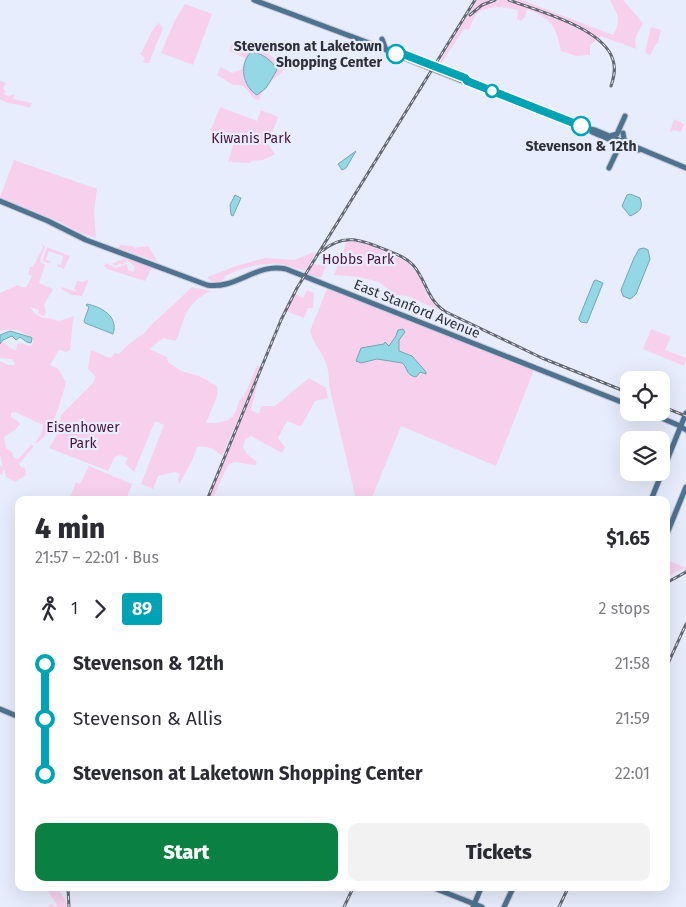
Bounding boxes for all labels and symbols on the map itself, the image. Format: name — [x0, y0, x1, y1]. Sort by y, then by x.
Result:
place label: Stevenson at Laketown Shopping Center — [234, 38, 382, 71]
marker: Stevenson at Laketown Shopping Center — [386, 44, 406, 64]
unlabelled marker — [485, 84, 499, 98]
marker: Stevenson & 12th — [571, 116, 591, 136]
park label: Kiwanis Park — [211, 130, 292, 147]
place label: Stevenson & 12th — [525, 138, 637, 155]
park label: Hobbs Park — [322, 251, 395, 268]
street label: East Stanford Avenue — [351, 276, 483, 342]
park label: Eisenhower Park — [46, 419, 120, 452]

